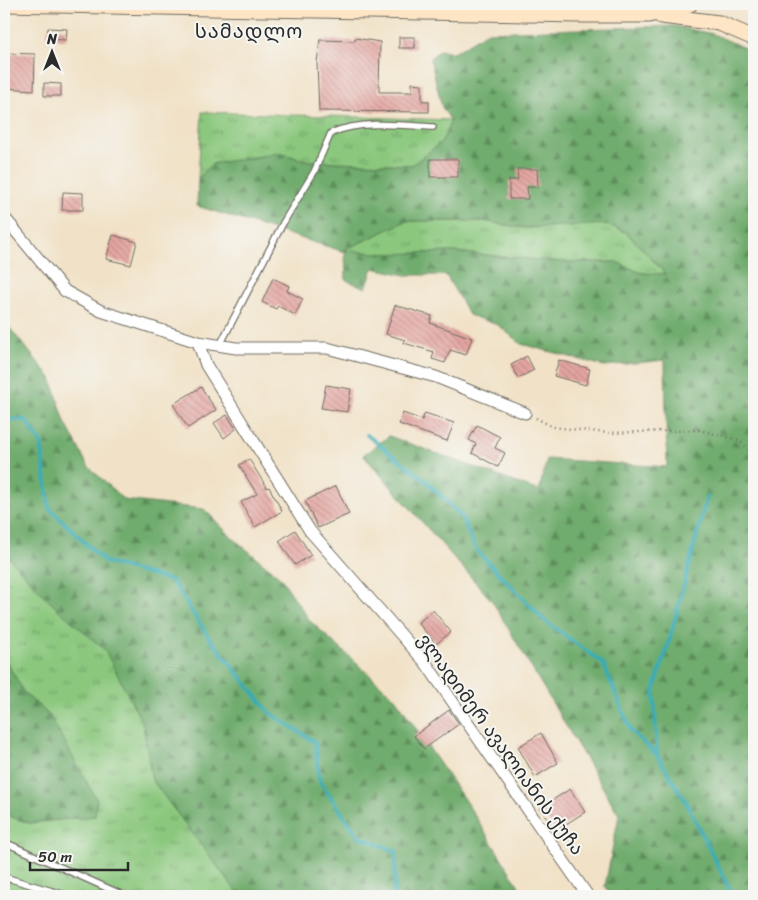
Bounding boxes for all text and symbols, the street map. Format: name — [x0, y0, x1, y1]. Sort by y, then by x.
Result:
district label: სამადლო — [195, 14, 303, 49]
text: N — [46, 27, 57, 52]
north arrow — [28, 28, 78, 78]
street label: ვლადიმერ ავალიანის ქუჩა — [409, 626, 593, 862]
scale bar — [30, 840, 128, 872]
text: 50 m — [38, 844, 73, 870]

